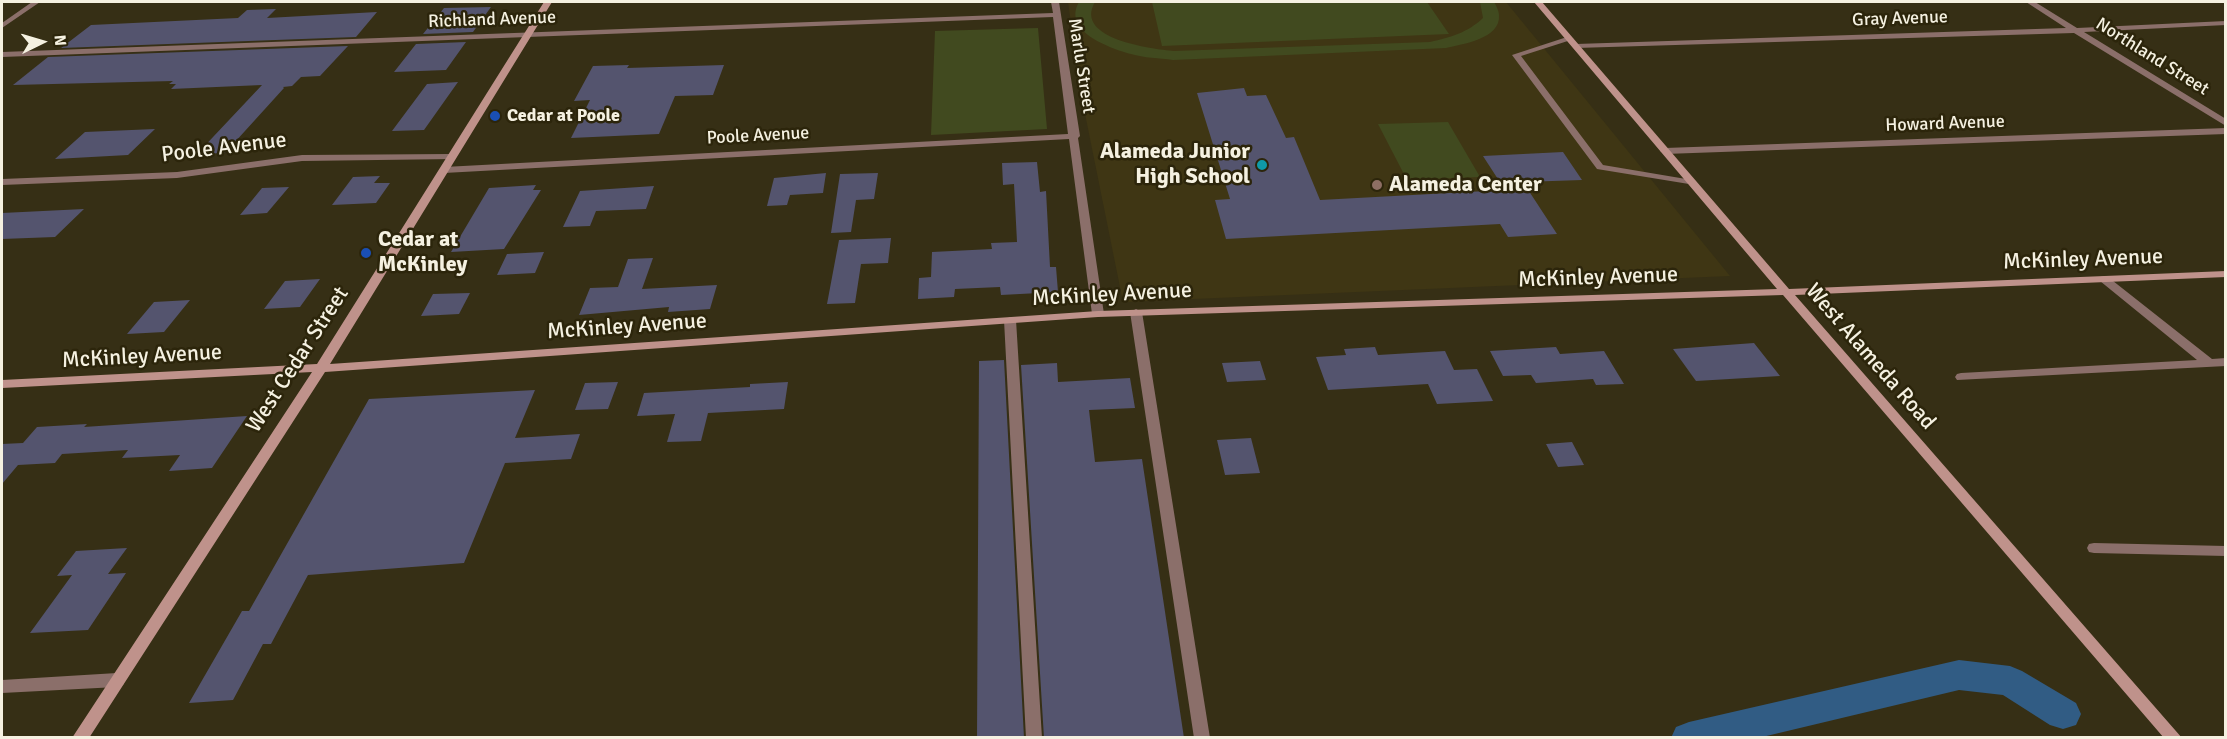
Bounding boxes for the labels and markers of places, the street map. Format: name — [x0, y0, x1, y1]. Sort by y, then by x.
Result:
place label: Cedar at Poole — [507, 105, 620, 127]
marker: Cedar at Poole — [488, 109, 502, 123]
place label: Alameda Junior High School — [1100, 139, 1250, 190]
marker: Alameda Junior High School — [1255, 158, 1269, 172]
place label: Alameda Center — [1389, 172, 1542, 198]
marker: Alameda Center — [1370, 178, 1384, 192]
place label: Cedar at McKinley — [378, 227, 467, 278]
marker: Cedar at McKinley — [359, 246, 373, 260]

